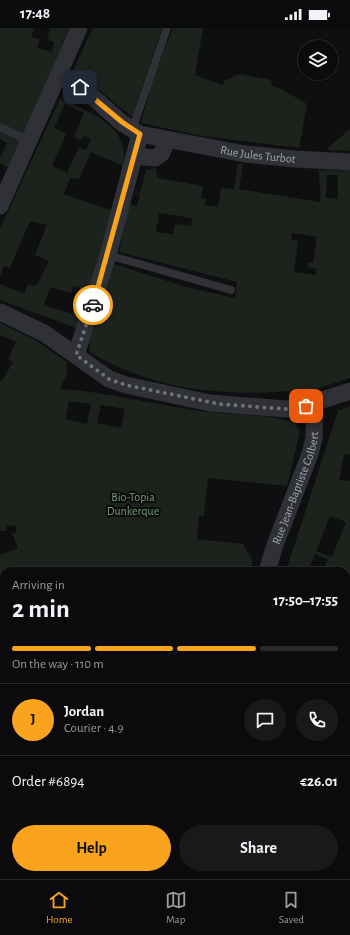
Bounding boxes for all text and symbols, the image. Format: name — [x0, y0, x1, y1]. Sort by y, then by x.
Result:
text: 17:48 — [20, 6, 50, 21]
map controls — [298, 40, 338, 80]
button: layers — [298, 40, 338, 80]
pin — [63, 70, 97, 104]
icon: home — [69, 76, 91, 98]
street label: Rue Jules Turbot — [219, 143, 296, 165]
courier — [73, 285, 113, 325]
icon: car — [82, 294, 104, 316]
pin — [289, 389, 323, 423]
icon: bag — [295, 395, 317, 417]
street label: Rue Jean-Baptiste Colbert — [270, 431, 320, 546]
park label: Bio-Topia Dunkerque — [107, 491, 159, 517]
text: Arriving in — [12, 579, 65, 592]
text: 17:50–17:55 — [273, 593, 338, 608]
text: 2 min — [12, 596, 70, 622]
text: On the way · 110 m — [12, 658, 104, 671]
button: chat — [244, 699, 286, 741]
button: phone — [296, 699, 338, 741]
text: Jordan — [64, 704, 104, 719]
text: J — [30, 712, 36, 727]
text: Courier · 4.9 — [64, 722, 124, 735]
text: Order #6894 — [12, 774, 85, 789]
text: €26.01 — [300, 774, 338, 789]
button: Help — [12, 825, 171, 871]
button: Share — [179, 825, 338, 871]
tab: Home — [46, 889, 73, 926]
tab: Map — [165, 889, 187, 926]
tab: Saved — [279, 889, 304, 926]

